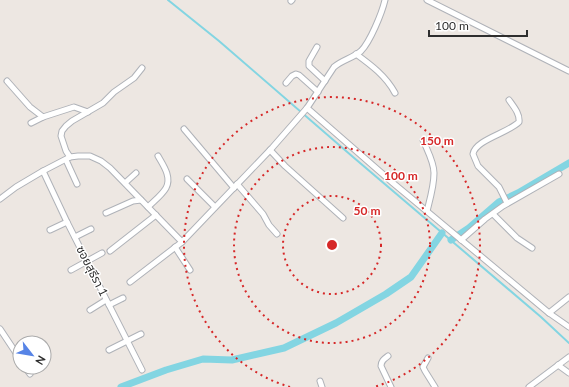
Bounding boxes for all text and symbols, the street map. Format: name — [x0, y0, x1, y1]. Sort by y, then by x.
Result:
scale bar — [429, 12, 527, 38]
text: 100 m — [435, 18, 469, 33]
text: 150 m — [420, 133, 454, 148]
text: 100 m — [384, 168, 418, 183]
text: 50 m — [354, 203, 380, 218]
centre of rings — [325, 238, 339, 252]
street label: ซอยสุธีรา 1 — [73, 243, 112, 299]
north arrow — [12, 335, 52, 375]
text: N — [33, 353, 49, 367]

